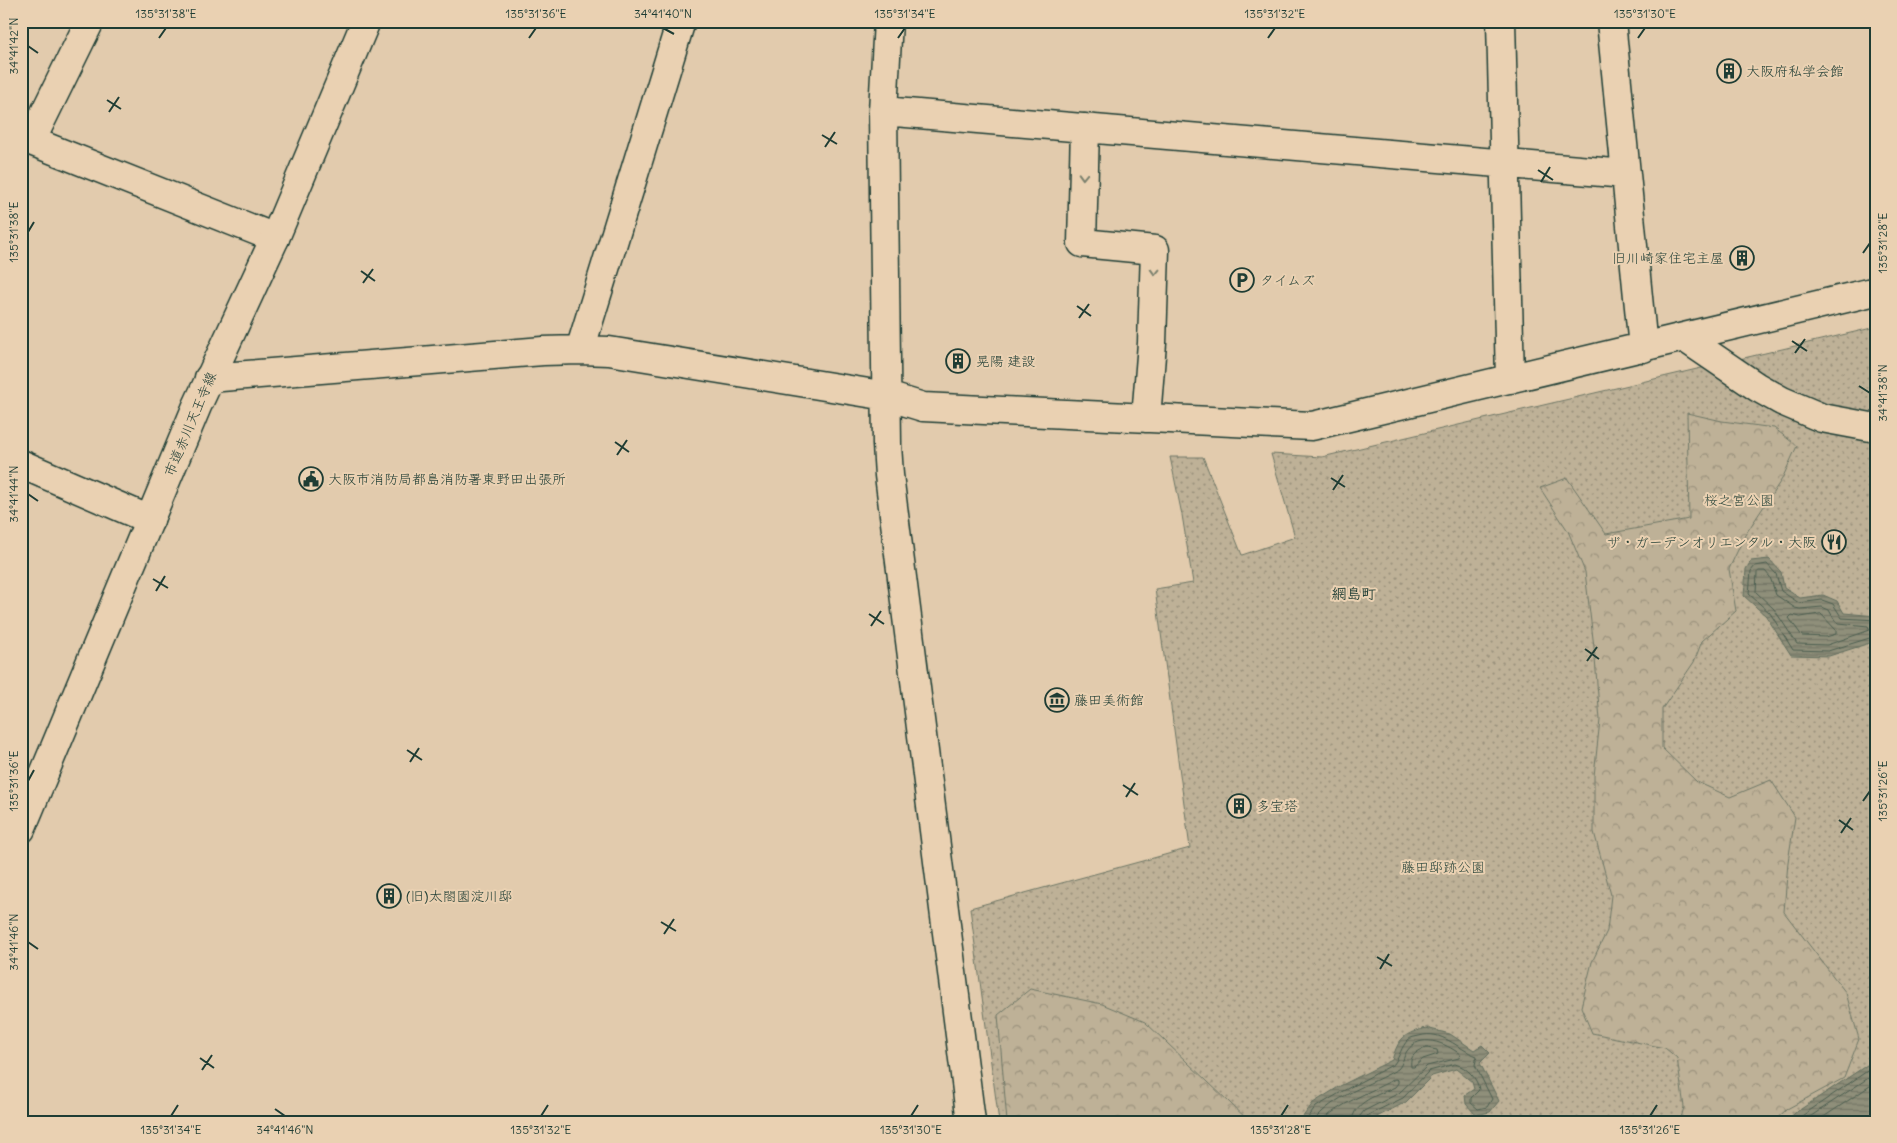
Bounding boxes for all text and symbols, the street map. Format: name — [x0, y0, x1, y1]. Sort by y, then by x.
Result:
text: 135°31'38"E — [135, 6, 197, 21]
text: 135°31'36"E — [505, 6, 567, 21]
text: 34°41'40"N — [634, 6, 692, 21]
text: 135°31'34"E — [874, 6, 936, 21]
text: 135°31'32"E — [1245, 6, 1305, 21]
text: 135°31'30"E — [1614, 6, 1676, 21]
text: 34°41'42"N — [6, 18, 21, 74]
building icon: 大阪府私学会館 — [1716, 58, 1742, 84]
place label: 大阪府私学会館 — [1746, 62, 1844, 80]
one-way arrow — [1078, 173, 1088, 181]
text: 135°31'38"E — [6, 201, 21, 263]
text: 135°31'28"E — [1875, 213, 1890, 273]
building icon: 旧川崎家住宅主屋 — [1729, 245, 1755, 271]
place label: 旧川崎家住宅主屋 — [1612, 249, 1724, 267]
parking icon: タイムズ — [1229, 267, 1255, 293]
one-way arrow — [1149, 268, 1160, 276]
place label: タイムズ — [1260, 271, 1315, 289]
building icon: 晃陽 建設 — [945, 348, 971, 374]
place label: 晃陽 建設 — [976, 352, 1035, 370]
text: 34°41'38"N — [1875, 364, 1890, 422]
street label: 市道赤川天王寺線 — [160, 369, 220, 479]
text: 34°41'44"N — [6, 465, 21, 523]
public building icon: 大阪市消防局都島消防署東野田出張所 — [298, 466, 324, 492]
place label: 大阪市消防局都島消防署東野田出張所 — [328, 470, 566, 488]
park label: 桜之宮公園 — [1704, 491, 1774, 509]
restaurant icon: ザ・ガーデンオリエンタル・大阪 — [1821, 529, 1847, 555]
place label: ザ・ガーデンオリエンタル・大阪 — [1607, 533, 1816, 551]
district label: 網島町 — [1331, 584, 1377, 603]
museum icon: 藤田美術館 — [1044, 687, 1070, 713]
place label: 藤田美術館 — [1074, 691, 1144, 709]
text: 135°31'36"E — [6, 750, 21, 812]
text: 135°31'26"E — [1875, 761, 1890, 821]
building icon: 多宝塔 — [1226, 793, 1252, 819]
place label: 多宝塔 — [1256, 797, 1298, 815]
park label: 藤田邸跡公園 — [1401, 858, 1485, 876]
building icon: (旧)太閤園淀川邸 — [376, 883, 402, 909]
place label: (旧)太閤園淀川邸 — [406, 887, 512, 905]
text: 34°41'46"N — [6, 913, 21, 971]
text: 135°31'34"E — [140, 1122, 202, 1137]
text: 34°41'46"N — [256, 1122, 314, 1137]
text: 135°31'32"E — [511, 1122, 571, 1137]
text: 135°31'30"E — [880, 1122, 942, 1137]
text: 135°31'28"E — [1251, 1122, 1311, 1137]
text: 135°31'26"E — [1620, 1122, 1680, 1137]

